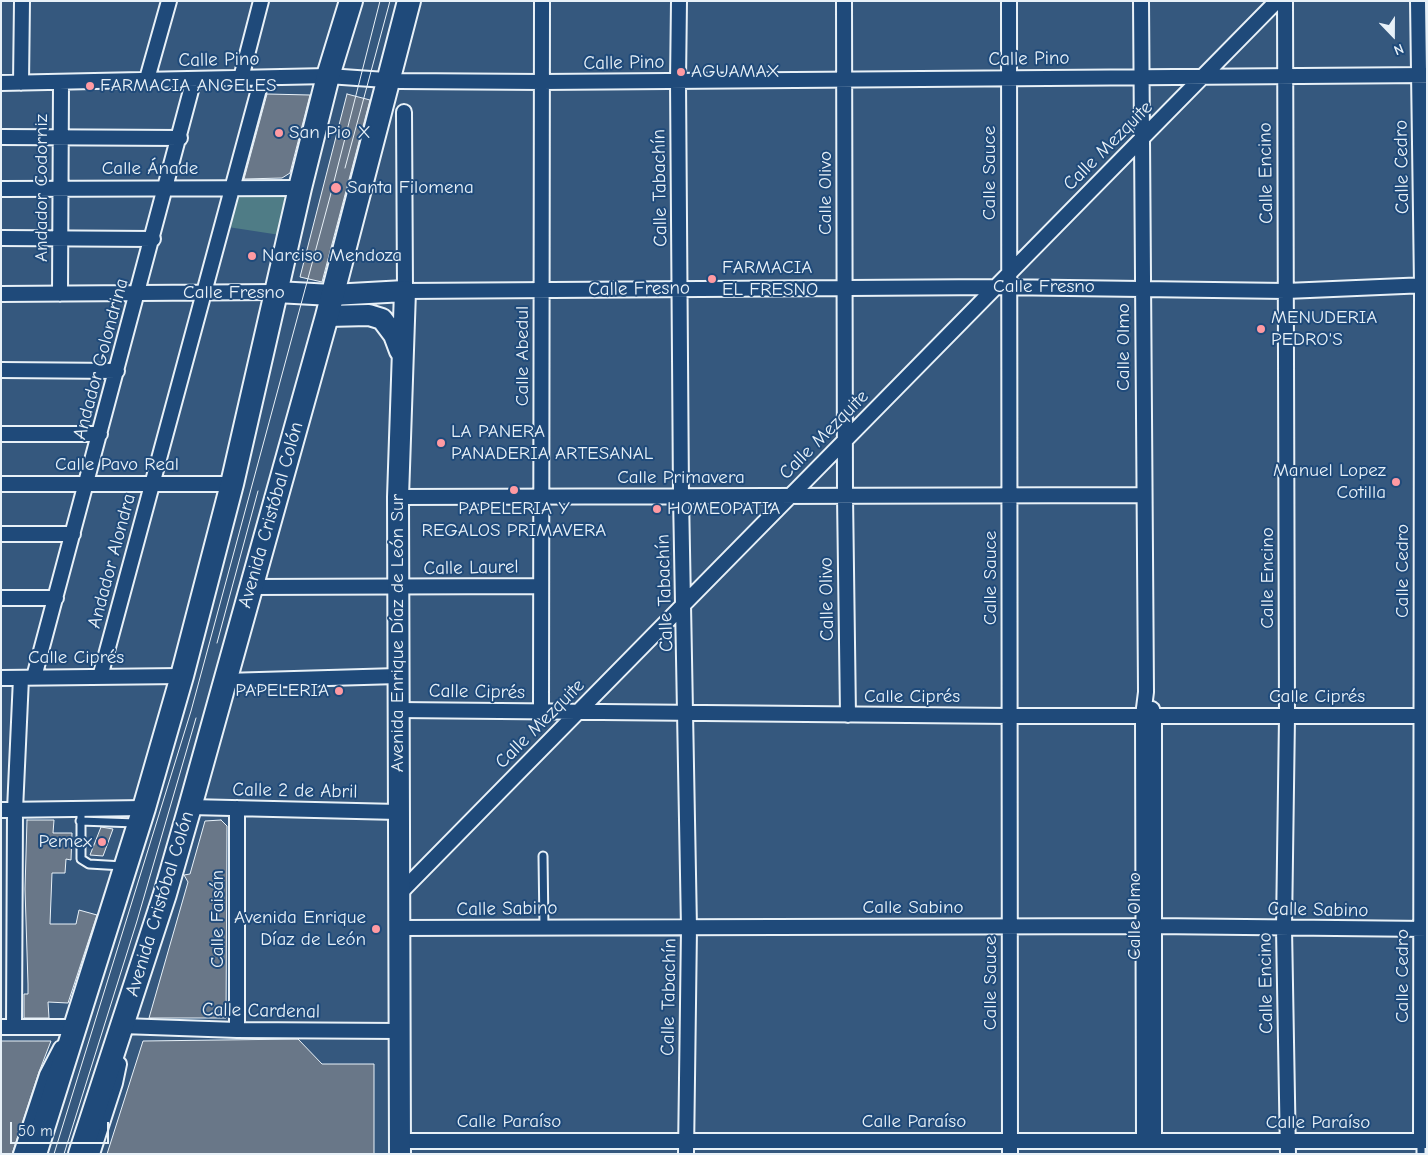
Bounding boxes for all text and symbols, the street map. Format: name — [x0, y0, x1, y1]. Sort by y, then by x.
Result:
north arrow — [1368, 10, 1418, 60]
text: N — [1391, 40, 1406, 59]
street label: Calle Pino — [988, 47, 1070, 71]
street label: Calle Pino — [178, 48, 260, 72]
street label: Calle Pino — [583, 51, 665, 75]
place label: AGUAMAX — [691, 61, 779, 83]
marker: AGUAMAX — [675, 66, 687, 78]
place label: FARMACIA ANGELES — [100, 75, 277, 97]
marker: FARMACIA ANGELES — [84, 80, 96, 92]
street label: Calle Mezquite — [1059, 97, 1157, 195]
street label: Andador Codorniz — [31, 114, 53, 262]
street label: Calle Cedro — [1390, 120, 1414, 214]
place label: San Pio X — [289, 122, 371, 144]
street label: Calle Encino — [1254, 122, 1278, 224]
street label: Calle Sauce — [979, 126, 1001, 220]
marker: San Pio X — [273, 127, 285, 139]
street label: Calle Tabachín — [648, 129, 672, 247]
street label: Calle Olivo — [815, 151, 837, 235]
street label: Calle Ánade — [102, 158, 198, 180]
place label: Santa Filomena — [347, 177, 474, 199]
marker: Santa Filomena — [329, 181, 343, 195]
place label: Narciso Mendoza — [262, 245, 402, 267]
marker: Narciso Mendoza — [246, 250, 258, 262]
place label: FARMACIA EL FRESNO — [722, 257, 818, 301]
marker: FARMACIA EL FRESNO — [706, 273, 718, 285]
street label: Andador Golondrina — [69, 276, 133, 442]
street label: Calle Fresno — [993, 276, 1095, 298]
street label: Calle Fresno — [588, 277, 690, 301]
street label: Calle Fresno — [183, 282, 285, 304]
street label: Calle Olmo — [1113, 303, 1135, 391]
street label: Calle Abedul — [512, 306, 534, 406]
place label: MENUDERIA PEDRO'S — [1271, 307, 1377, 351]
marker: MENUDERIA PEDRO'S — [1255, 323, 1267, 335]
street label: Calle Mezquite — [775, 386, 873, 484]
street label: Avenida Cristóbal Colón — [234, 419, 308, 611]
place label: LA PANERA PANADERIA ARTESANAL — [451, 421, 653, 465]
marker: LA PANERA PANADERIA ARTESANAL — [435, 437, 447, 449]
street label: Calle Pavo Real — [55, 454, 179, 476]
place label: Manuel Lopez Cotilla — [1273, 460, 1386, 504]
street label: Calle Primavera — [617, 467, 745, 489]
marker: Manuel Lopez Cotilla — [1390, 476, 1402, 488]
marker: PAPELERIA Y REGALOS PRIMAVERA — [508, 484, 520, 496]
street label: Andador Alondra — [83, 491, 141, 631]
street label: Avenida Enrique Díaz de León Sur — [387, 494, 409, 772]
place label: PAPELERIA Y REGALOS PRIMAVERA — [422, 498, 606, 542]
place label: HOMEOPATIA — [667, 498, 780, 520]
marker: HOMEOPATIA — [651, 503, 663, 515]
street label: Calle Cedro — [1392, 524, 1414, 618]
street label: Calle Encino — [1257, 527, 1279, 629]
street label: Calle Sauce — [980, 531, 1002, 625]
street label: Calle Tabachín — [652, 534, 678, 652]
street label: Calle Laurel — [423, 556, 519, 580]
street label: Calle Olivo — [815, 557, 839, 641]
street label: Calle Ciprés — [28, 647, 124, 669]
street label: Calle Mezquite — [491, 675, 589, 773]
place label: PAPELERIA — [235, 680, 329, 702]
street label: Calle Ciprés — [429, 680, 525, 704]
marker: PAPELERIA — [333, 685, 345, 697]
street label: Calle Ciprés — [864, 686, 960, 708]
street label: Calle Ciprés — [1269, 686, 1365, 708]
street label: Calle 2 de Abril — [232, 779, 358, 803]
street label: Avenida Cristóbal Colón — [121, 809, 199, 999]
place label: Pemex — [38, 831, 92, 853]
marker: Pemex — [96, 836, 108, 848]
street label: Calle Faisán — [207, 870, 229, 968]
street label: Calle Olmo — [1124, 872, 1146, 960]
street label: Calle Sabino — [456, 897, 558, 921]
street label: Calle Sabino — [863, 897, 963, 919]
street label: Calle Sabino — [1267, 898, 1369, 922]
place label: Avenida Enrique Díaz de León — [234, 907, 366, 951]
marker: Avenida Enrique Díaz de León — [370, 923, 382, 935]
street label: Calle Cedro — [1392, 929, 1414, 1023]
street label: Calle Encino — [1254, 932, 1278, 1034]
street label: Calle Sauce — [980, 936, 1002, 1030]
street label: Calle Tabachín — [657, 938, 681, 1056]
street label: Calle Cardenal — [202, 999, 320, 1023]
street label: Calle Paraíso — [457, 1111, 561, 1133]
street label: Calle Paraíso — [862, 1111, 966, 1133]
scale bar — [12, 1112, 111, 1144]
street label: Calle Paraíso — [1266, 1112, 1370, 1134]
text: 50 m — [18, 1122, 53, 1140]

